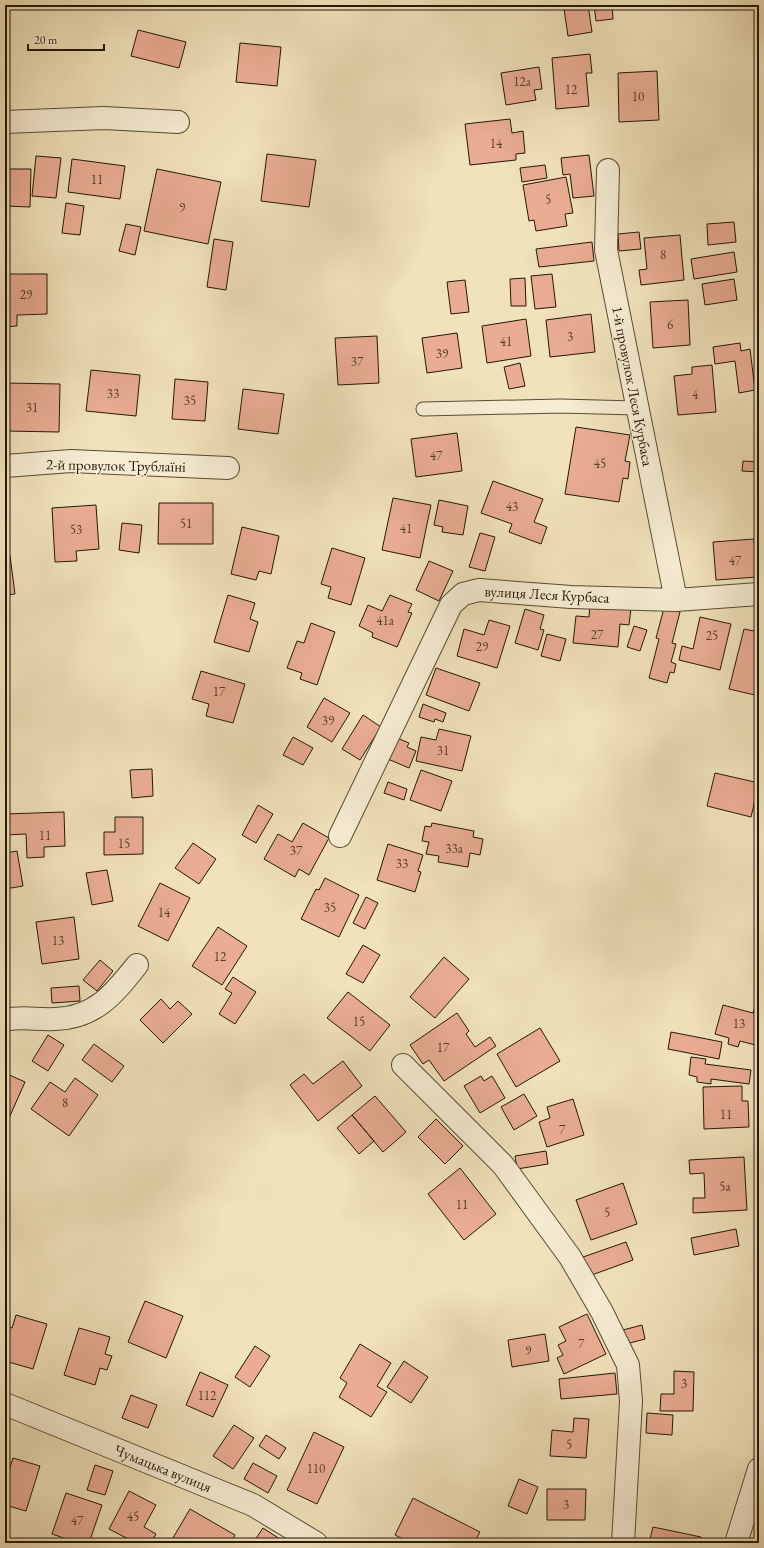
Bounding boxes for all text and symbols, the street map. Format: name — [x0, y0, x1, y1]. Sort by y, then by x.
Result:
scale bar — [28, 26, 104, 52]
text: 20 m — [34, 32, 58, 48]
house number: 12а — [513, 73, 532, 90]
house number: 12 — [565, 81, 578, 98]
house number: 10 — [632, 88, 644, 105]
house number: 14 — [490, 135, 503, 152]
house number: 11 — [91, 171, 103, 188]
house number: 5 — [545, 191, 551, 208]
house number: 9 — [179, 199, 186, 216]
house number: 8 — [660, 246, 666, 263]
house number: 29 — [20, 286, 33, 303]
street label: 1-й провулок Леся Курбаса — [608, 304, 658, 468]
house number: 6 — [667, 316, 673, 333]
house number: 3 — [567, 328, 573, 345]
house number: 41 — [500, 333, 512, 350]
house number: 39 — [436, 345, 449, 362]
house number: 37 — [351, 353, 364, 370]
house number: 33 — [107, 385, 119, 402]
house number: 4 — [692, 386, 699, 403]
house number: 35 — [184, 392, 196, 409]
house number: 31 — [26, 399, 38, 416]
house number: 47 — [430, 447, 443, 464]
street label: 2-й провулок Трублаїні — [46, 454, 186, 476]
house number: 45 — [594, 455, 606, 472]
house number: 43 — [506, 498, 518, 515]
house number: 51 — [180, 515, 192, 532]
house number: 41 — [400, 520, 412, 537]
house number: 53 — [70, 521, 82, 538]
house number: 47 — [729, 552, 742, 569]
street label: вулиця Леся Курбаса — [484, 581, 610, 607]
house number: 41а — [376, 612, 395, 629]
house number: 27 — [591, 626, 604, 643]
house number: 25 — [706, 627, 718, 644]
house number: 29 — [476, 638, 489, 655]
house number: 17 — [213, 683, 226, 700]
house number: 39 — [322, 712, 335, 729]
house number: 31 — [437, 742, 449, 759]
house number: 11 — [39, 827, 51, 844]
house number: 15 — [118, 835, 130, 852]
house number: 33а — [445, 840, 464, 857]
house number: 37 — [290, 842, 303, 859]
house number: 33 — [396, 855, 408, 872]
house number: 35 — [324, 899, 336, 916]
house number: 14 — [158, 904, 171, 921]
house number: 13 — [52, 932, 64, 949]
house number: 12 — [214, 948, 227, 965]
house number: 15 — [353, 1013, 365, 1030]
house number: 13 — [733, 1015, 745, 1032]
house number: 17 — [437, 1039, 450, 1056]
house number: 8 — [62, 1094, 68, 1111]
house number: 11 — [720, 1106, 732, 1123]
house number: 7 — [559, 1121, 566, 1138]
house number: 5а — [719, 1178, 732, 1195]
house number: 11 — [456, 1196, 468, 1213]
house number: 5 — [604, 1204, 610, 1221]
house number: 7 — [578, 1335, 585, 1352]
house number: 9 — [525, 1342, 532, 1359]
house number: 3 — [681, 1375, 687, 1392]
house number: 112 — [198, 1387, 217, 1404]
house number: 5 — [566, 1436, 572, 1453]
street label: Чумацька вулиця — [111, 1440, 215, 1496]
house number: 110 — [307, 1460, 325, 1477]
house number: 3 — [563, 1496, 569, 1513]
house number: 45 — [127, 1508, 139, 1525]
house number: 47 — [71, 1512, 84, 1529]

